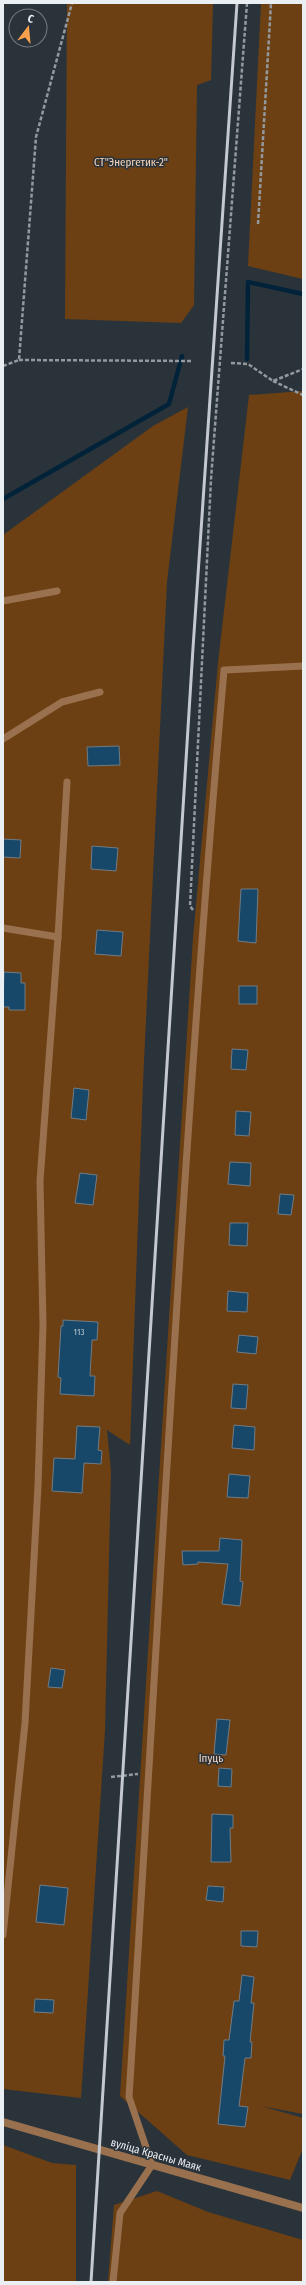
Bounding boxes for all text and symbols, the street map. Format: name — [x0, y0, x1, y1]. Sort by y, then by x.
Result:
north arrow — [8, 8, 48, 48]
text: С — [26, 12, 35, 26]
park label: СТ"Энергетик-2" — [94, 156, 168, 169]
house number: 113 — [74, 1327, 84, 1337]
park label: Іпуць — [199, 1752, 223, 1765]
street label: вуліца Красны Маяк — [109, 2136, 204, 2174]

